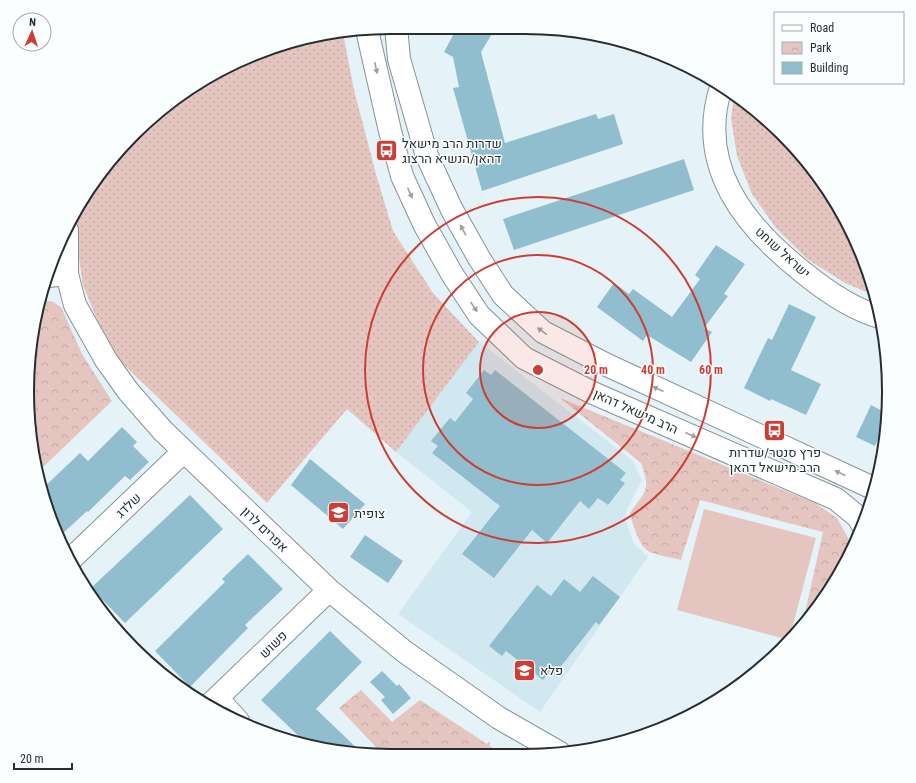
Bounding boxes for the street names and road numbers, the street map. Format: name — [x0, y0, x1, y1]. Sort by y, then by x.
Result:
street label: ישראל שוחט — [752, 224, 813, 281]
street label: הרב מישאל דהאן — [591, 386, 680, 437]
street label: שלדג — [113, 490, 144, 521]
street label: אפרים לרון — [238, 504, 291, 555]
street label: פשוש — [256, 628, 290, 661]

